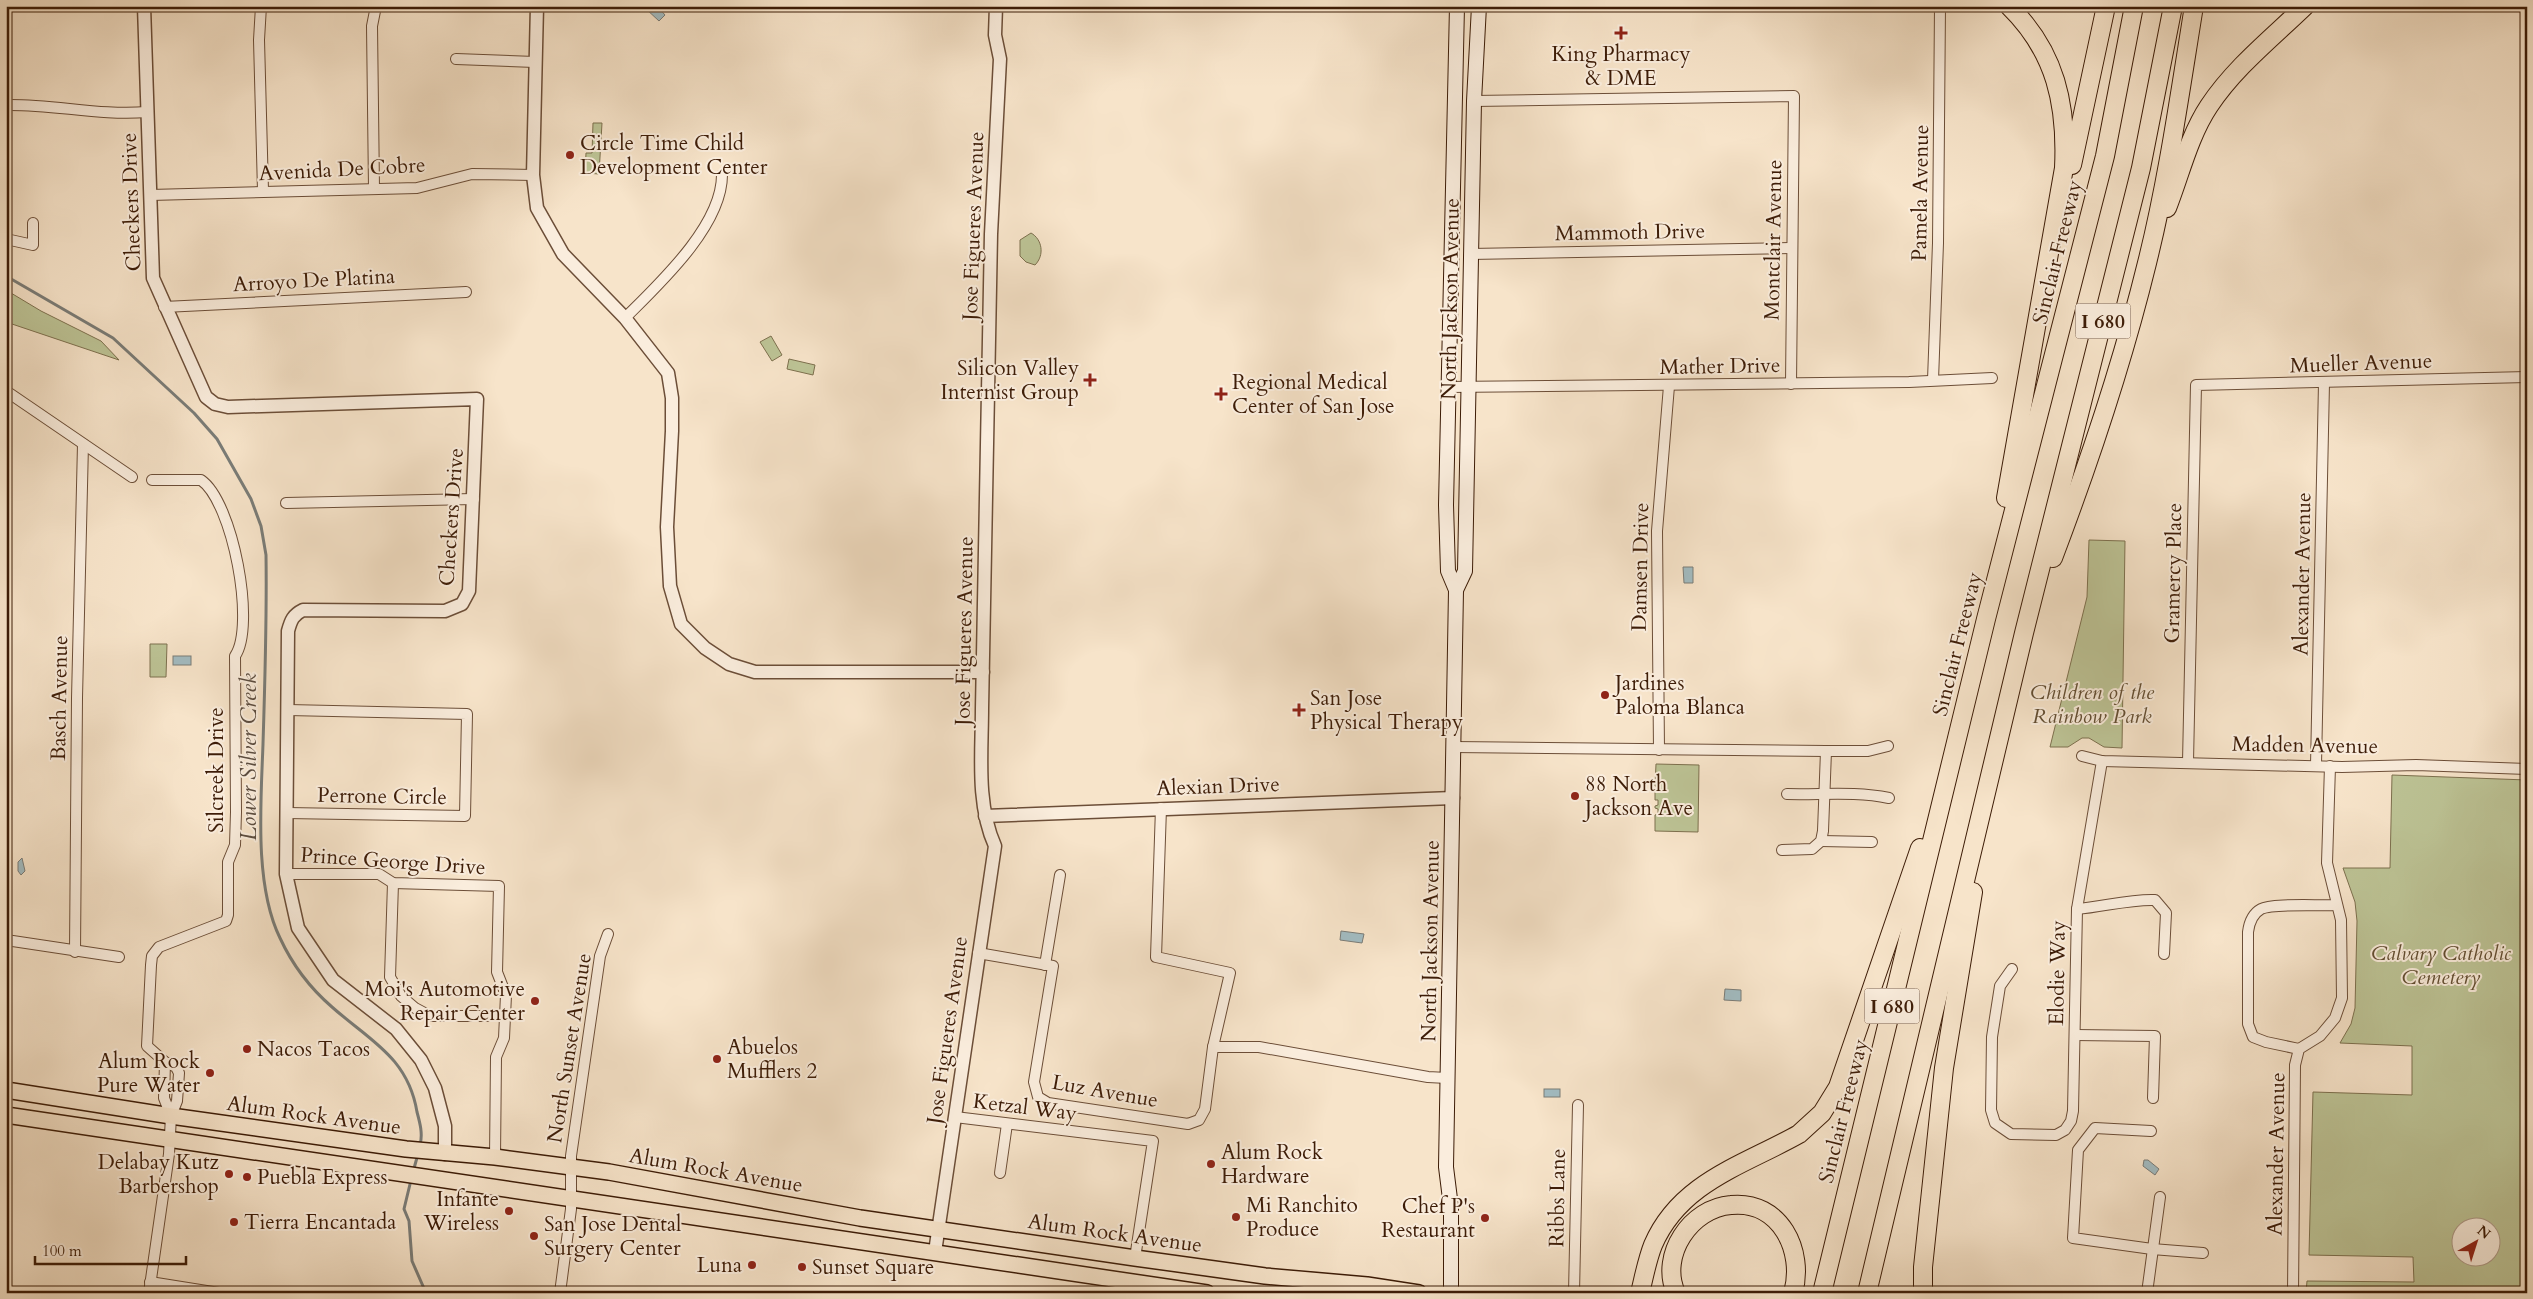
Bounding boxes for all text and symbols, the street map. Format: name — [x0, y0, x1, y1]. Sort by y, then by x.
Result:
marker: King Pharmacy & DME — [1615, 27, 1627, 39]
place label: King Pharmacy & DME — [1551, 40, 1691, 93]
street label: Pamela Avenue — [1905, 124, 1936, 262]
place label: Circle Time Child Development Center — [580, 129, 768, 182]
street label: Jose Figueres Avenue — [956, 131, 991, 324]
street label: Checkers Drive — [115, 132, 148, 272]
marker: Circle Time Child Development Center — [564, 149, 576, 161]
street label: Avenida De Cobre — [258, 151, 426, 188]
street label: Montclair Avenue — [1758, 159, 1789, 321]
street label: Sinclair Freeway — [2026, 177, 2089, 327]
street label: North Jackson Avenue — [1434, 198, 1467, 400]
street label: Mammoth Drive — [1555, 217, 1705, 248]
street label: Arroyo De Platina — [232, 262, 396, 299]
road number: I 680 — [2076, 304, 2130, 338]
street label: Mueller Avenue — [2289, 347, 2433, 380]
street label: Mather Drive — [1659, 351, 1781, 382]
place label: Silicon Valley Internist Group — [941, 354, 1079, 407]
place label: Regional Medical Center of San Jose — [1232, 368, 1395, 421]
marker: Silicon Valley Internist Group — [1083, 373, 1097, 387]
marker: Regional Medical Center of San Jose — [1214, 387, 1228, 401]
street label: Checkers Drive — [432, 447, 471, 587]
street label: Alexander Avenue — [2287, 492, 2318, 656]
street label: Damsen Drive — [1625, 502, 1656, 632]
street label: Gramercy Place — [2158, 502, 2189, 644]
street label: Jose Figueres Avenue — [948, 536, 981, 729]
street label: Sinclair Freeway — [1926, 569, 1989, 719]
street label: Basch Avenue — [44, 635, 75, 761]
place label: Jardines Paloma Blanca — [1612, 669, 1745, 722]
water label: Lower Silver Creek — [234, 673, 264, 841]
park label: Children of the Rainbow Park — [2030, 678, 2155, 731]
place label: San Jose Physical Therapy — [1310, 684, 1463, 737]
marker: Jardines Paloma Blanca — [1599, 689, 1611, 701]
marker: San Jose Physical Therapy — [1292, 703, 1306, 717]
street label: Silcreek Drive — [202, 707, 231, 833]
street label: Madden Avenue — [2232, 730, 2378, 761]
street label: Alexian Drive — [1156, 770, 1280, 803]
place label: 88 North Jackson Ave — [1582, 770, 1693, 823]
street label: Perrone Circle — [317, 781, 447, 812]
marker: 88 North Jackson Ave — [1569, 790, 1581, 802]
street label: North Jackson Avenue — [1414, 840, 1447, 1042]
street label: Prince George Drive — [299, 841, 487, 882]
street label: Elodie Way — [2042, 920, 2073, 1026]
street label: Jose Figueres Avenue — [920, 934, 975, 1129]
park label: Calvary Catholic Cemetery — [2371, 939, 2511, 992]
street label: North Sunset Avenue — [540, 951, 599, 1145]
place label: Moi's Automotive Repair Center — [364, 975, 525, 1028]
road number: I 680 — [1864, 988, 1920, 1024]
marker: Moi's Automotive Repair Center — [529, 995, 541, 1007]
place label: Abuelos Mufflers 2 — [727, 1033, 818, 1086]
place label: Nacos Tacos — [257, 1035, 370, 1064]
street label: Sinclair Freeway — [1812, 1036, 1875, 1186]
marker: Nacos Tacos — [241, 1043, 253, 1055]
place label: Alum Rock Pure Water — [97, 1047, 201, 1100]
marker: Abuelos Mufflers 2 — [711, 1053, 723, 1065]
marker: Alum Rock Pure Water — [204, 1067, 216, 1079]
street label: Luz Avenue — [1050, 1068, 1160, 1115]
street label: Alexander Avenue — [2261, 1072, 2292, 1236]
street label: Ketzal Way — [971, 1087, 1079, 1128]
street label: Alum Rock Avenue — [225, 1089, 403, 1142]
place label: Alum Rock Hardware — [1221, 1138, 1324, 1191]
street label: Alum Rock Avenue — [627, 1141, 805, 1200]
place label: Delabay Kutz Barbershop — [98, 1148, 220, 1201]
street label: Ribbs Lane — [1542, 1148, 1573, 1248]
marker: Alum Rock Hardware — [1205, 1158, 1217, 1170]
place label: Puebla Express — [257, 1163, 388, 1192]
marker: Delabay Kutz Barbershop — [223, 1168, 235, 1180]
marker: Puebla Express — [241, 1171, 253, 1183]
place label: Infante Wireless — [423, 1185, 499, 1238]
place label: Mi Ranchito Produce — [1246, 1191, 1358, 1244]
place label: Chef P's Restaurant — [1381, 1192, 1475, 1245]
marker: Infante Wireless — [503, 1205, 515, 1217]
street label: Alum Rock Avenue — [1026, 1207, 1204, 1260]
place label: Tierra Encantada — [244, 1208, 396, 1237]
place label: San Jose Dental Surgery Center — [544, 1210, 681, 1263]
marker: Mi Ranchito Produce — [1230, 1211, 1242, 1223]
marker: Chef P's Restaurant — [1479, 1212, 1491, 1224]
marker: Tierra Encantada — [228, 1216, 240, 1228]
north arrow — [2450, 1216, 2500, 1266]
text: N — [2473, 1221, 2495, 1243]
marker: San Jose Dental Surgery Center — [528, 1230, 540, 1242]
scale bar — [35, 1234, 186, 1266]
text: 100 m — [42, 1241, 82, 1261]
place label: Luna — [697, 1251, 742, 1280]
place label: Sunset Square — [812, 1253, 934, 1282]
marker: Luna — [746, 1259, 758, 1271]
marker: Sunset Square — [796, 1261, 808, 1273]

